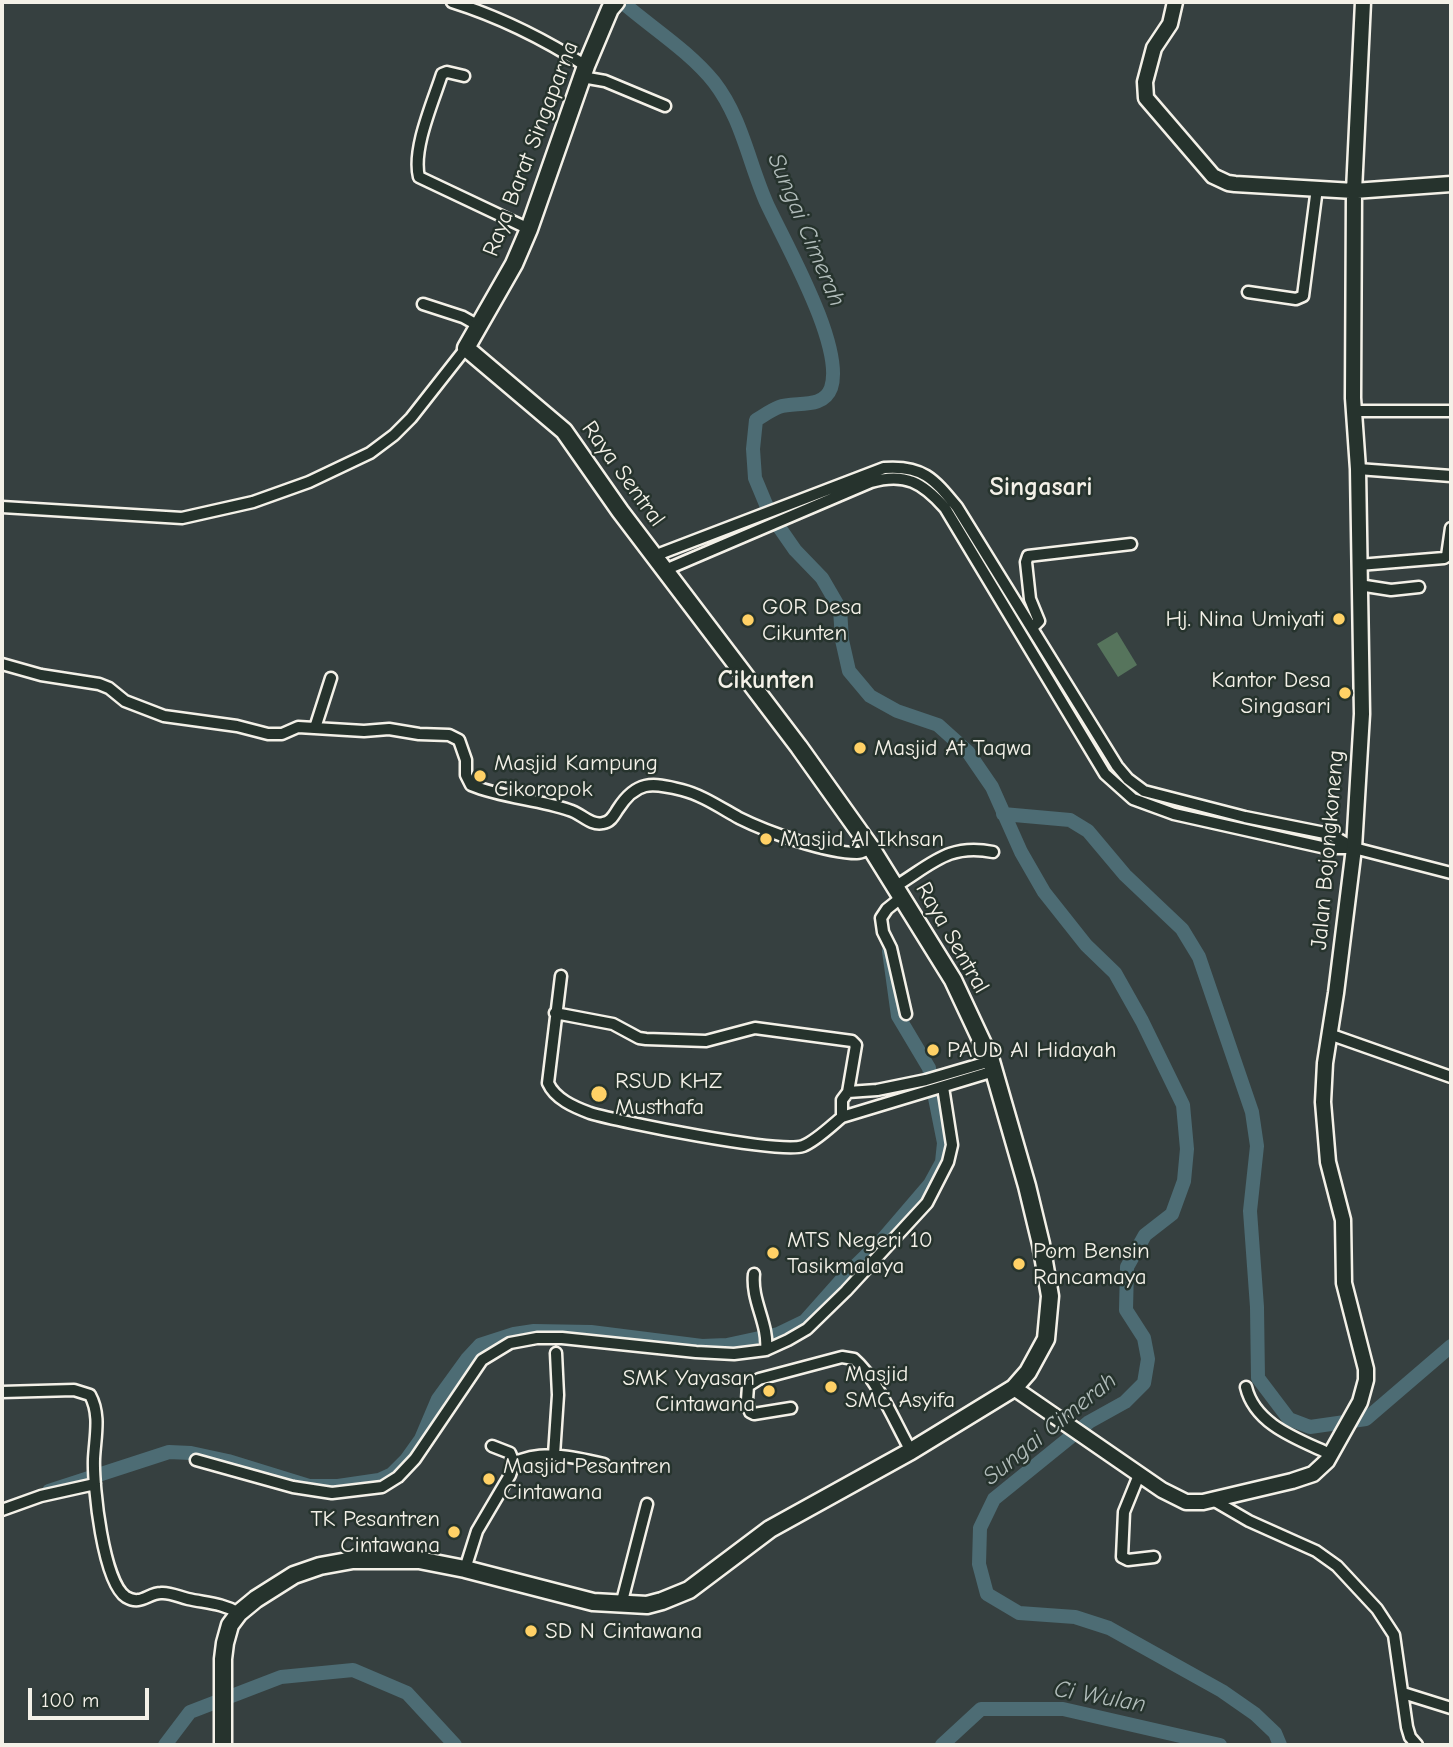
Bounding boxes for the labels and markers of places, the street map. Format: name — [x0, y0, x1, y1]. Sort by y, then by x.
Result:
place label: GOR Desa Cikunten — [762, 593, 862, 647]
place label: Hj. Nina Umiyati — [1165, 605, 1325, 633]
marker: Hj. Nina Umiyati — [1331, 611, 1347, 627]
marker: GOR Desa Cikunten — [740, 612, 756, 628]
place label: Kantor Desa Singasari — [1211, 666, 1331, 720]
marker: Kantor Desa Singasari — [1337, 685, 1353, 701]
place label: Masjid At Taqwa — [874, 734, 1032, 762]
marker: Masjid At Taqwa — [852, 740, 868, 756]
place label: Masjid Kampung Cikoropok — [494, 749, 658, 803]
marker: Masjid Kampung Cikoropok — [472, 768, 488, 784]
place label: Masjid Al Ikhsan — [780, 825, 944, 853]
marker: Masjid Al Ikhsan — [758, 831, 774, 847]
place label: PAUD Al Hidayah — [947, 1036, 1116, 1064]
marker: PAUD Al Hidayah — [925, 1042, 941, 1058]
place label: RSUD KHZ Musthafa — [615, 1067, 722, 1121]
marker: RSUD KHZ Musthafa — [589, 1084, 609, 1104]
place label: MTS Negeri 10 Tasikmalaya — [787, 1226, 933, 1280]
place label: Pom Bensin Rancamaya — [1033, 1237, 1150, 1291]
marker: MTS Negeri 10 Tasikmalaya — [765, 1245, 781, 1261]
marker: Pom Bensin Rancamaya — [1011, 1256, 1027, 1272]
place label: Masjid SMC Asyifa — [845, 1360, 955, 1414]
place label: SMK Yayasan Cintawana — [622, 1364, 755, 1418]
marker: Masjid SMC Asyifa — [823, 1379, 839, 1395]
marker: SMK Yayasan Cintawana — [761, 1383, 777, 1399]
place label: Masjid Pesantren Cintawana — [503, 1452, 671, 1506]
marker: Masjid Pesantren Cintawana — [481, 1471, 497, 1487]
place label: TK Pesantren Cintawana — [310, 1505, 440, 1559]
marker: TK Pesantren Cintawana — [446, 1524, 462, 1540]
place label: SD N Cintawana — [545, 1617, 702, 1645]
marker: SD N Cintawana — [523, 1623, 539, 1639]

